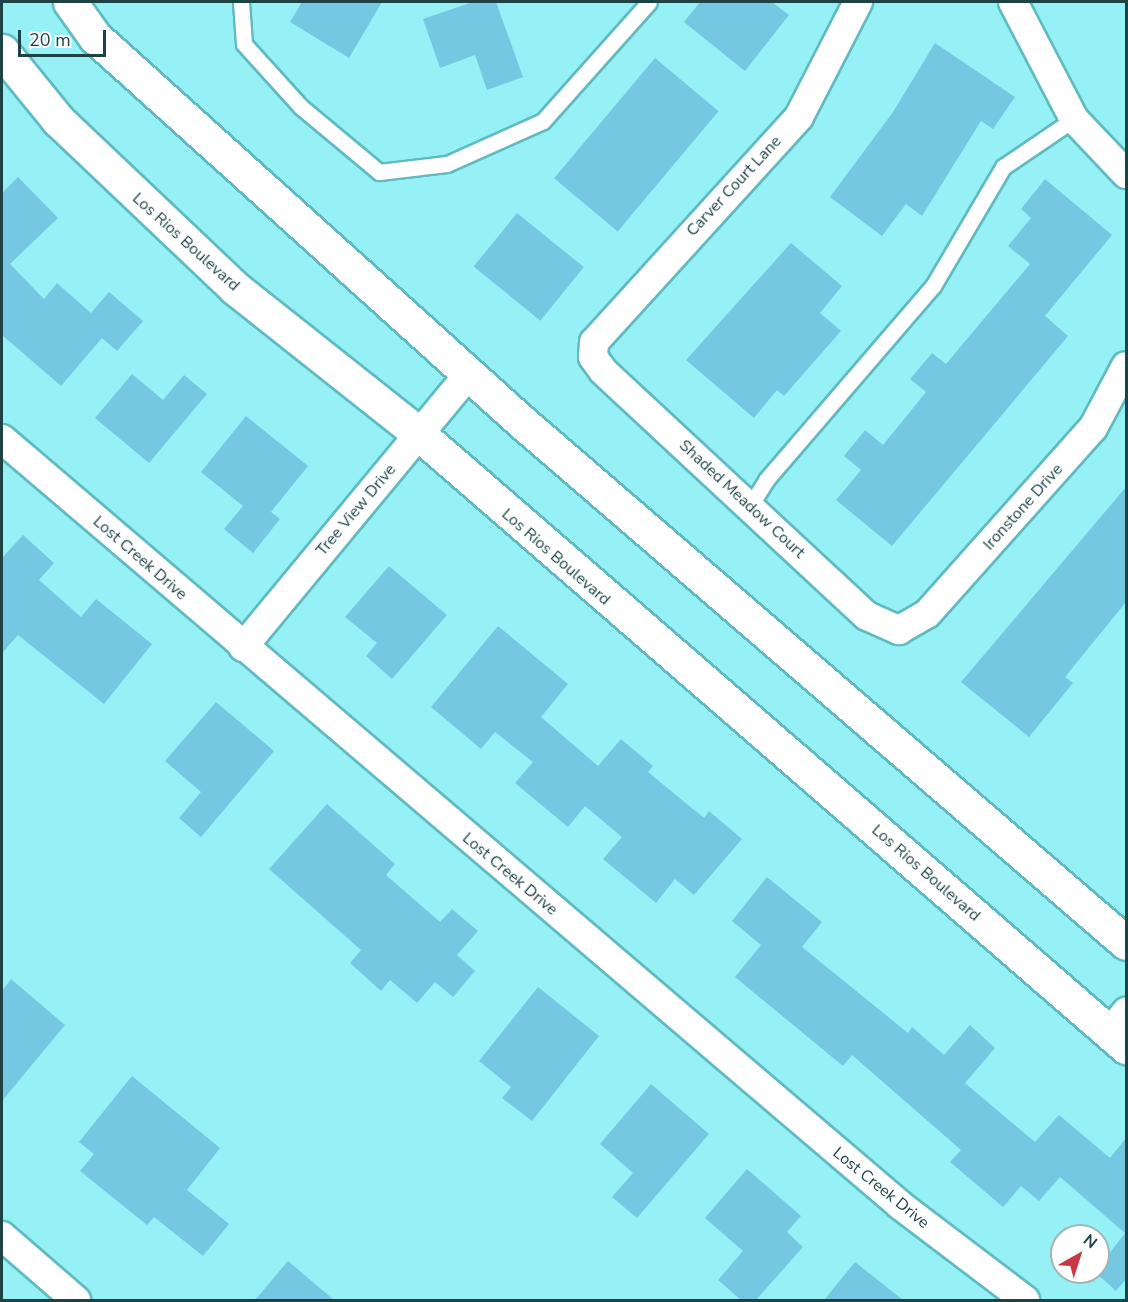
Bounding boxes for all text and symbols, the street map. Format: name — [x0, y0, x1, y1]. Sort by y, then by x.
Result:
scale bar — [21, 18, 110, 56]
text: 20 m — [29, 28, 71, 52]
street label: Carver Court Lane — [683, 132, 785, 240]
street label: Los Rios Boulevard — [128, 189, 244, 295]
street label: Shaded Meadow Court — [675, 436, 809, 562]
street label: Tree View Drive — [312, 460, 400, 560]
street label: Ironstone Drive — [979, 460, 1067, 554]
street label: Los Rios Boulevard — [498, 505, 614, 609]
street label: Lost Creek Drive — [89, 512, 191, 604]
street label: Los Rios Boulevard — [868, 821, 984, 925]
street label: Lost Creek Drive — [459, 829, 561, 919]
street label: Lost Creek Drive — [829, 1143, 933, 1233]
north arrow — [1050, 1224, 1110, 1284]
text: N — [1078, 1229, 1102, 1254]

